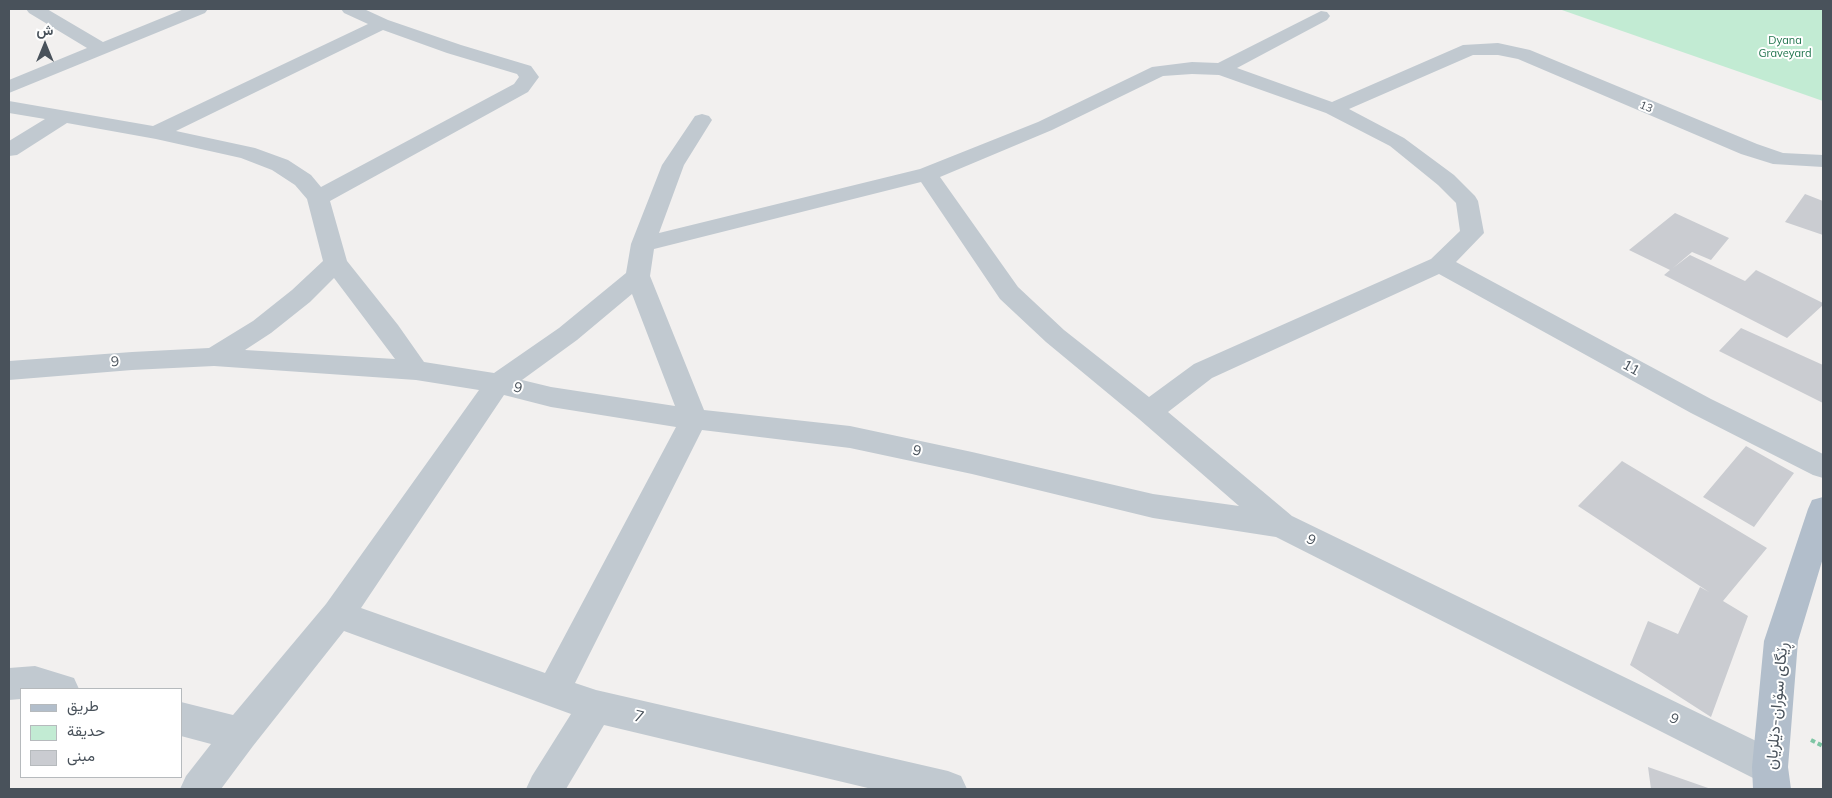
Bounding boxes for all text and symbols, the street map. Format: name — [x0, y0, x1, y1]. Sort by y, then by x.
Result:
north arrow — [20, 20, 70, 70]
text: ش — [37, 21, 53, 39]
park label: Dyana Graveyard — [1758, 34, 1812, 60]
street label: 13 — [1637, 98, 1655, 116]
street label: 9 — [110, 353, 120, 371]
street label: 11 — [1620, 357, 1642, 379]
street label: 9 — [512, 379, 524, 397]
street label: 9 — [911, 442, 923, 460]
street label: 9 — [1304, 531, 1318, 549]
street label: ڕێگای سۆران-دێلزیان — [1762, 642, 1792, 770]
legend — [20, 688, 182, 778]
text: طريق — [67, 696, 99, 715]
street label: 7 — [632, 707, 646, 727]
street label: 9 — [1667, 710, 1681, 728]
text: حديقة — [67, 721, 105, 740]
text: مبنى — [67, 746, 95, 765]

